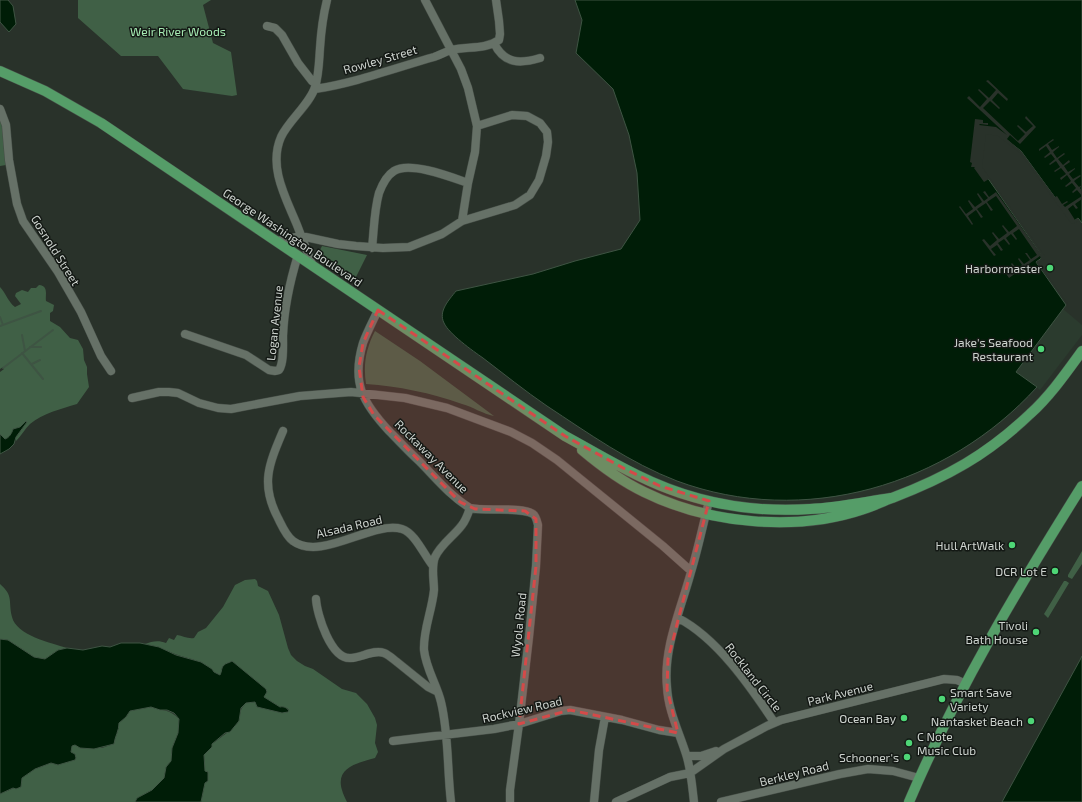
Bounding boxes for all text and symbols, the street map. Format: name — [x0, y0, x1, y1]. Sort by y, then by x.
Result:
park label: Weir River Woods — [130, 24, 226, 38]
street label: Rowley Street — [341, 42, 419, 76]
street label: George Washington Boulevard — [221, 185, 365, 289]
street label: Gosnold Street — [29, 212, 84, 288]
place label: Harbormaster — [965, 261, 1042, 275]
marker: Harbormaster — [1045, 263, 1055, 273]
street label: Logan Avenue — [263, 285, 285, 361]
place label: Jake's Seafood Restaurant — [954, 335, 1033, 363]
marker: Jake's Seafood Restaurant — [1036, 344, 1046, 354]
street label: Rockaway Avenue — [392, 416, 472, 496]
street label: Alsada Road — [315, 512, 383, 540]
place label: Hull ArtWalk — [936, 538, 1004, 552]
marker: Hull ArtWalk — [1007, 540, 1017, 550]
place label: DCR Lot E — [995, 564, 1047, 578]
marker: DCR Lot E — [1050, 566, 1060, 576]
street label: Wyola Road — [508, 592, 528, 658]
place label: Tivoli Bath House — [966, 618, 1028, 646]
marker: Tivoli Bath House — [1031, 627, 1041, 637]
street label: Rockland Circle — [723, 640, 785, 714]
street label: Park Avenue — [806, 678, 874, 708]
place label: Smart Save Variety — [950, 685, 1012, 713]
street label: Rockview Road — [481, 693, 563, 725]
marker: Smart Save Variety — [937, 694, 947, 704]
place label: Ocean Bay — [839, 711, 897, 725]
marker: Ocean Bay — [899, 713, 909, 723]
place label: Nantasket Beach — [931, 714, 1023, 728]
marker: Nantasket Beach — [1026, 716, 1036, 726]
place label: C Note Music Club — [917, 729, 976, 757]
marker: C Note Music Club — [904, 738, 914, 748]
place label: Schooner's — [839, 750, 899, 764]
marker: Schooner's — [902, 752, 912, 762]
street label: Berkley Road — [758, 758, 830, 788]

